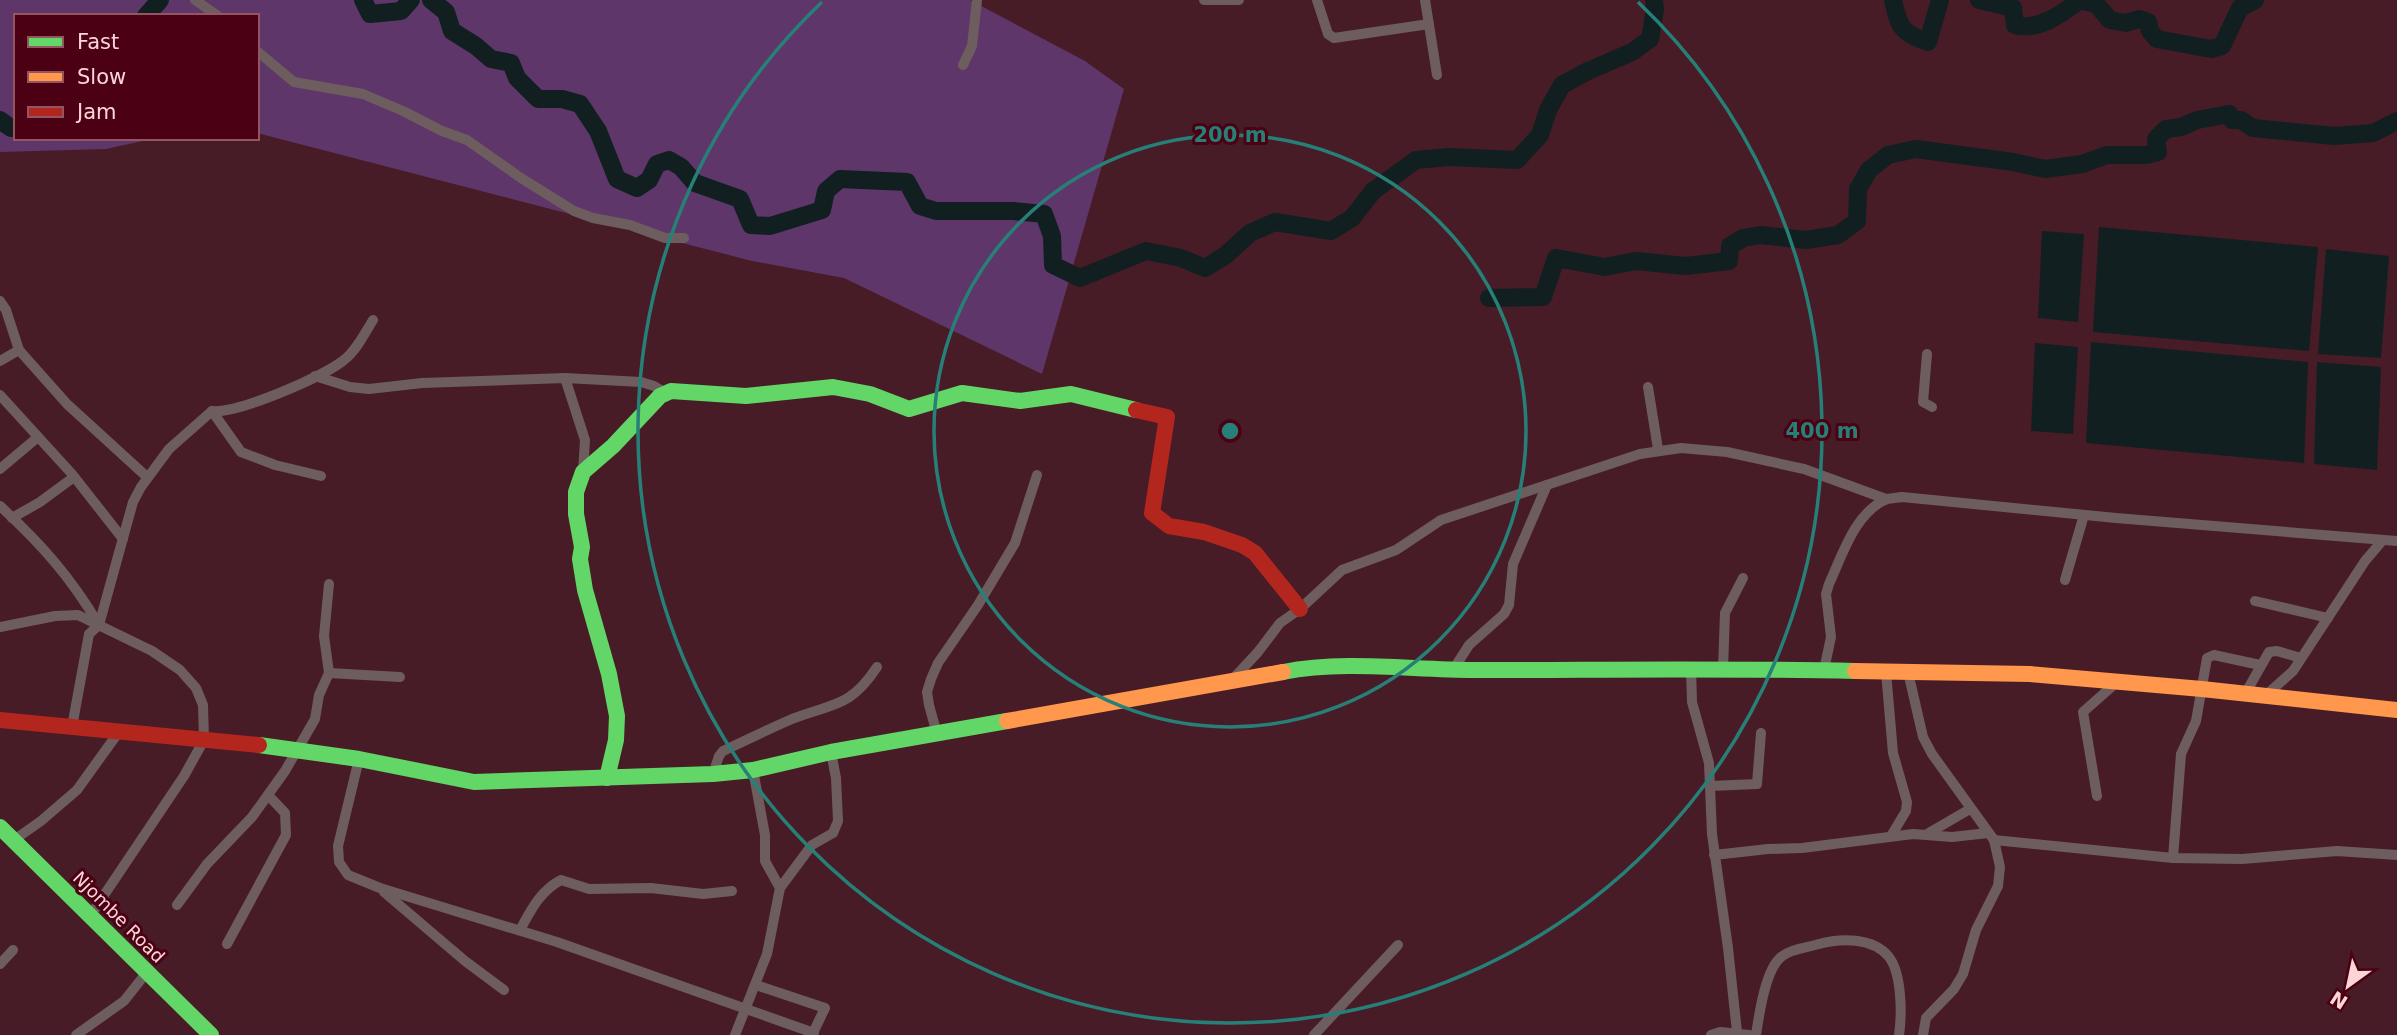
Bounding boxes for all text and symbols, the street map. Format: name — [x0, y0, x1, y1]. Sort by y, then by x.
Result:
legend — [14, 14, 259, 140]
text: Fast — [77, 30, 119, 54]
text: Slow — [77, 65, 126, 89]
text: Jam — [75, 100, 117, 124]
text: 200 m — [1193, 123, 1267, 147]
centre of rings — [1218, 419, 1242, 443]
text: 400 m — [1785, 419, 1859, 443]
street label: Njombe Road — [69, 867, 169, 967]
north arrow — [2313, 951, 2383, 1021]
text: N — [2326, 987, 2351, 1014]

